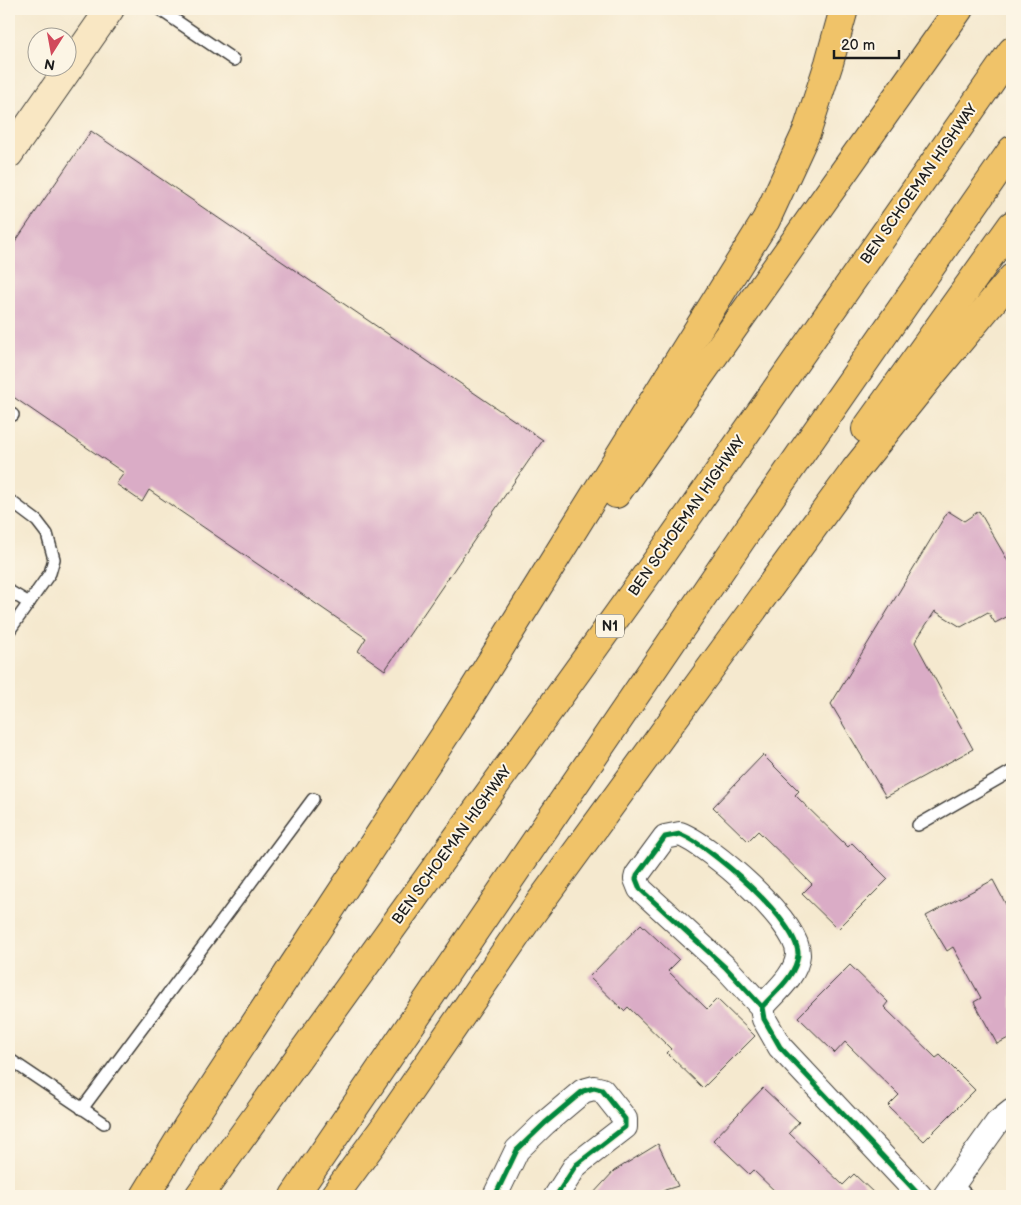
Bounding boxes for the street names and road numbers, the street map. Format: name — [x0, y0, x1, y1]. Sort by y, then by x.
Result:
street label: BEN SCHOEMAN HIGHWAY — [856, 100, 982, 268]
street label: BEN SCHOEMAN HIGHWAY — [624, 432, 750, 600]
road number: N1 — [596, 614, 624, 638]
street label: BEN SCHOEMAN HIGHWAY — [388, 762, 516, 928]

